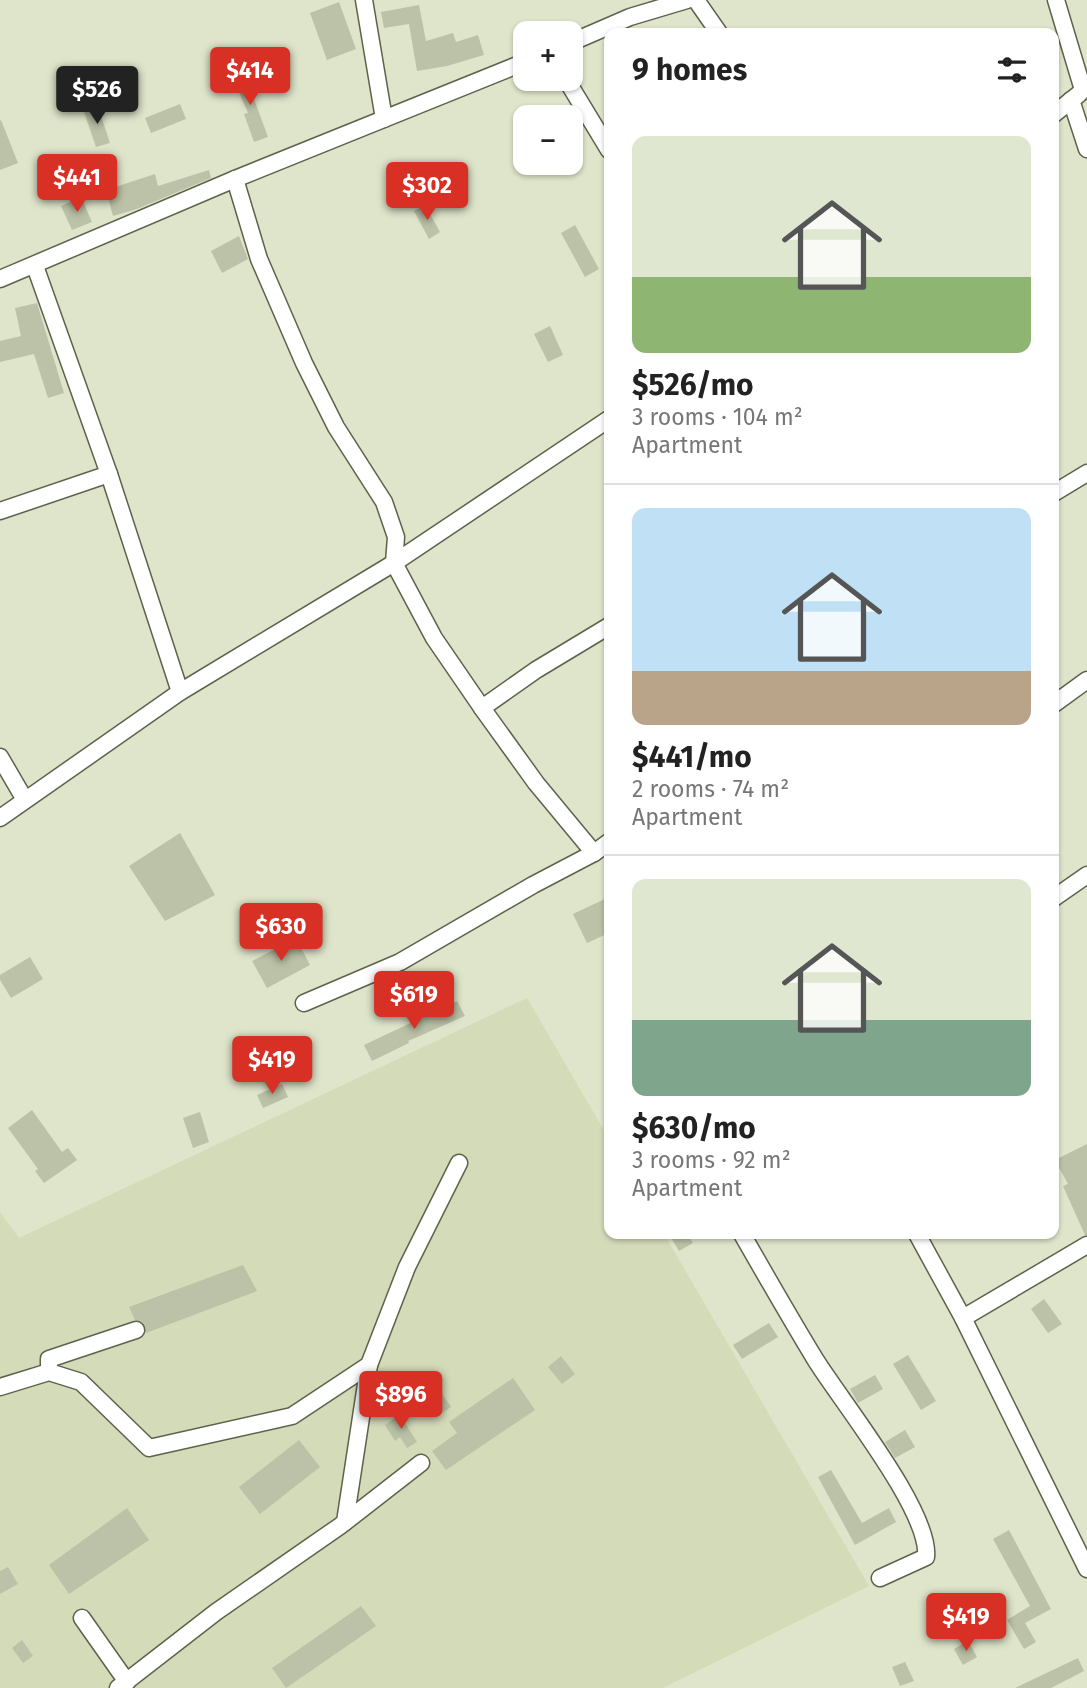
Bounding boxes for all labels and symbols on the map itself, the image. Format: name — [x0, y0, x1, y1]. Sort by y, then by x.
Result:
pin: $414 — [209, 48, 291, 107]
pin: $526 — [56, 66, 138, 126]
pin: $441 — [36, 154, 118, 214]
pin: $302 — [386, 162, 468, 222]
pin: $630 — [240, 904, 322, 963]
pin: $619 — [373, 972, 455, 1031]
pin: $419 — [231, 1036, 313, 1096]
pin: $896 — [360, 1372, 442, 1431]
pin: $419 — [925, 1594, 1007, 1653]

